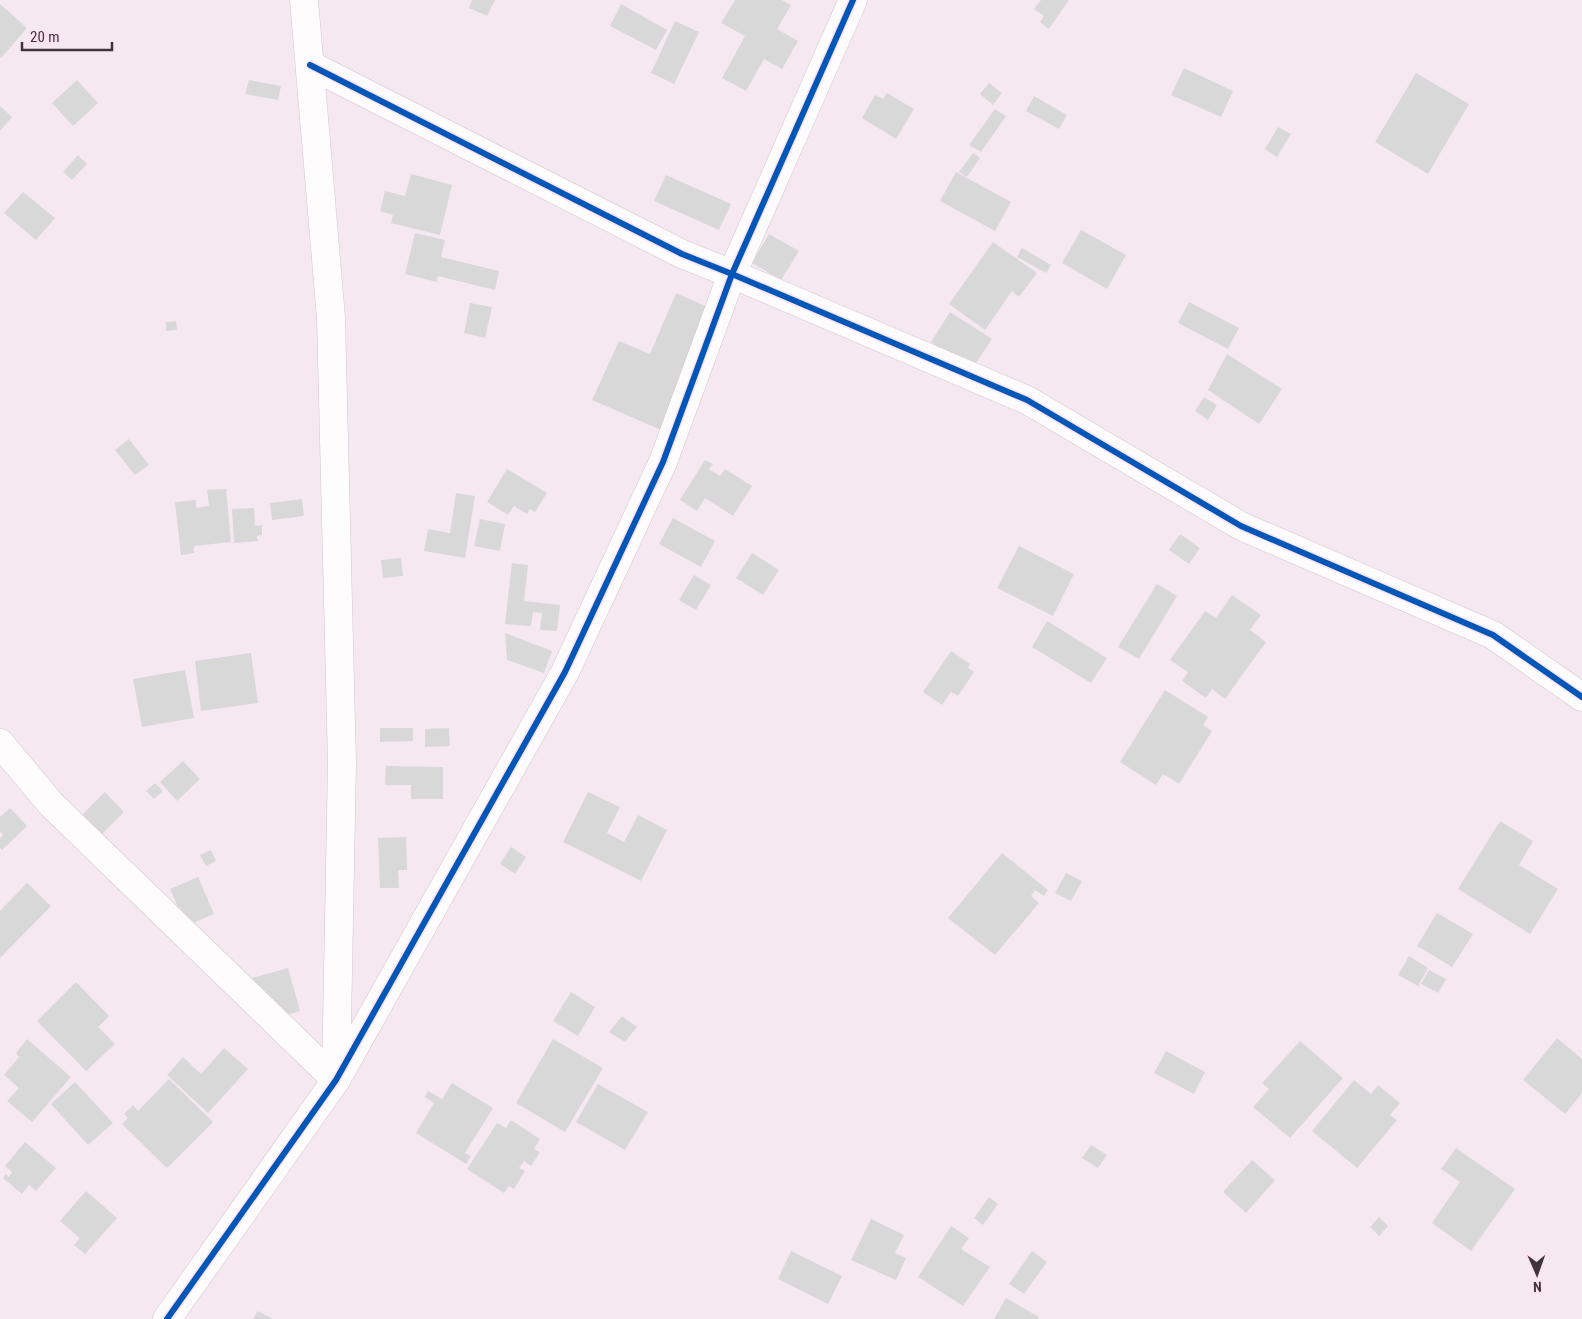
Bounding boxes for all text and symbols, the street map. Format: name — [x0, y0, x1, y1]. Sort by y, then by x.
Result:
scale bar — [22, 20, 112, 52]
text: 20 m — [30, 28, 60, 46]
north arrow — [1512, 1249, 1562, 1299]
text: N — [1533, 1279, 1542, 1295]

